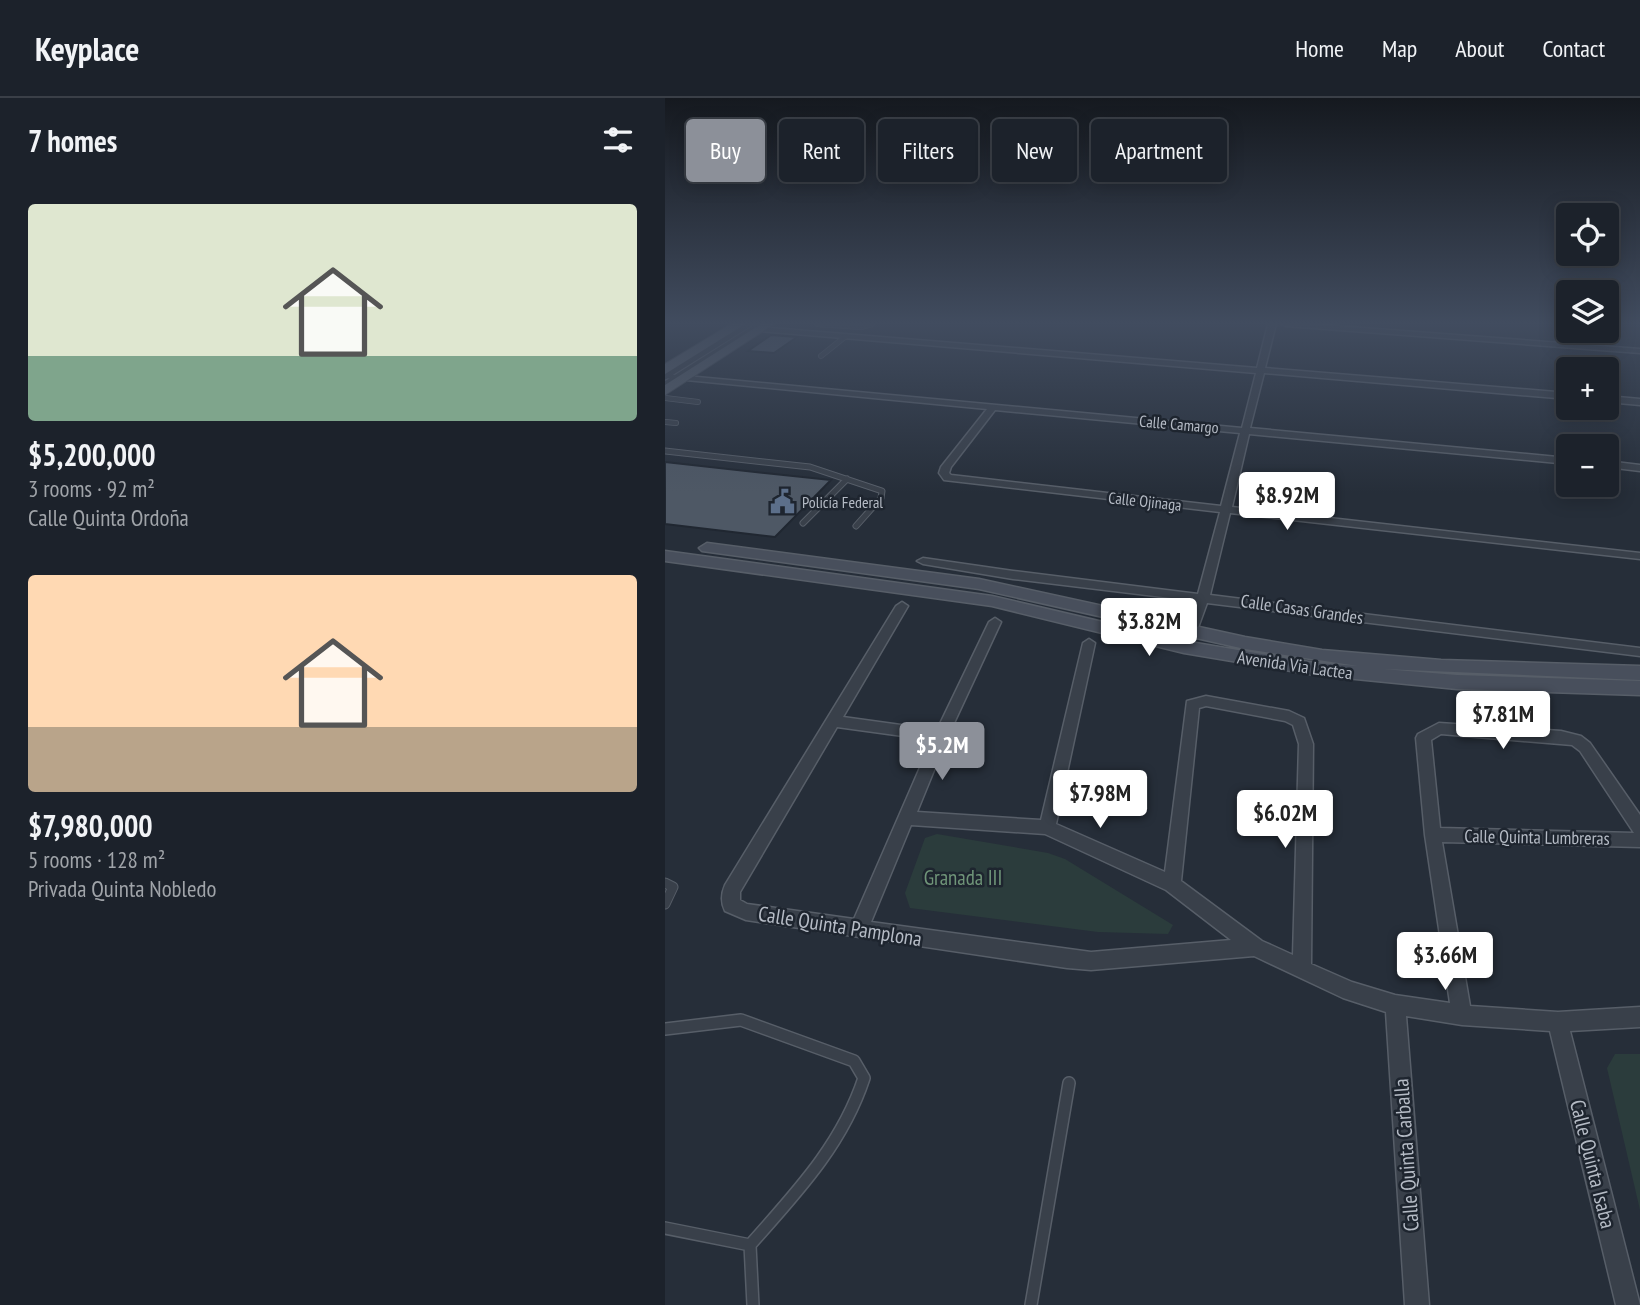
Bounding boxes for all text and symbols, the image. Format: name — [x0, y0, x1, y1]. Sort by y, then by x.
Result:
text: Keyplace — [35, 27, 139, 70]
text: Home — [1295, 33, 1344, 64]
text: Map — [1382, 33, 1417, 64]
text: About — [1455, 33, 1504, 64]
text: Contact — [1542, 33, 1605, 64]
chip: Buy — [686, 119, 765, 182]
chip: Rent — [779, 119, 864, 182]
chip: Filters — [878, 119, 978, 182]
chip: New — [992, 119, 1077, 182]
chip: Apartment — [1091, 119, 1227, 182]
text: 7 homes — [28, 121, 117, 160]
icon: filters — [599, 121, 637, 159]
map controls — [1556, 203, 1619, 497]
button: locate — [1556, 203, 1619, 266]
icon: home — [270, 249, 396, 375]
button: layers — [1556, 280, 1619, 343]
button: + — [1556, 357, 1619, 420]
street label: Calle Camargo — [1139, 411, 1220, 437]
button: − — [1556, 434, 1619, 497]
text: $5,200,000 — [28, 435, 156, 474]
pin: $8.92M — [1230, 472, 1344, 532]
text: 3 rooms · 92 m² — [28, 474, 155, 503]
text: $8.92M — [1255, 480, 1319, 509]
street label: Calle Ojinaga — [1107, 487, 1183, 515]
public building icon: Policía Federal — [768, 488, 796, 516]
place label: Policía Federal — [802, 492, 883, 512]
text: Calle Quinta Ordoña — [28, 503, 189, 532]
street label: Calle Casas Grandes — [1239, 589, 1365, 629]
pin: $3.82M — [1092, 598, 1206, 658]
text: $3.82M — [1117, 606, 1181, 635]
icon: home — [270, 620, 396, 746]
street label: Avenida Via Lactea — [1236, 646, 1354, 684]
pin: $7.81M — [1446, 692, 1560, 751]
text: $7.81M — [1472, 699, 1534, 728]
pin: $5.2M — [893, 722, 991, 782]
text: $5.2M — [915, 730, 969, 759]
pin: $7.98M — [1043, 770, 1157, 830]
text: $7.98M — [1069, 778, 1131, 807]
pin: $6.02M — [1228, 790, 1342, 850]
text: $6.02M — [1253, 798, 1317, 827]
text: $7,980,000 — [28, 806, 153, 845]
street label: Calle Quinta Lumbreras — [1464, 824, 1610, 850]
text: 5 rooms · 128 m² — [28, 845, 165, 874]
park label: Granada III — [924, 864, 1002, 891]
text: Privada Quinta Nobledo — [28, 874, 216, 903]
street label: Calle Quinta Pamplona — [756, 900, 924, 952]
pin: $3.66M — [1388, 932, 1502, 992]
text: $3.66M — [1413, 940, 1477, 969]
street label: Calle Quinta Carballa — [1387, 1078, 1425, 1232]
street label: Calle Quinta Isaba — [1564, 1097, 1622, 1231]

